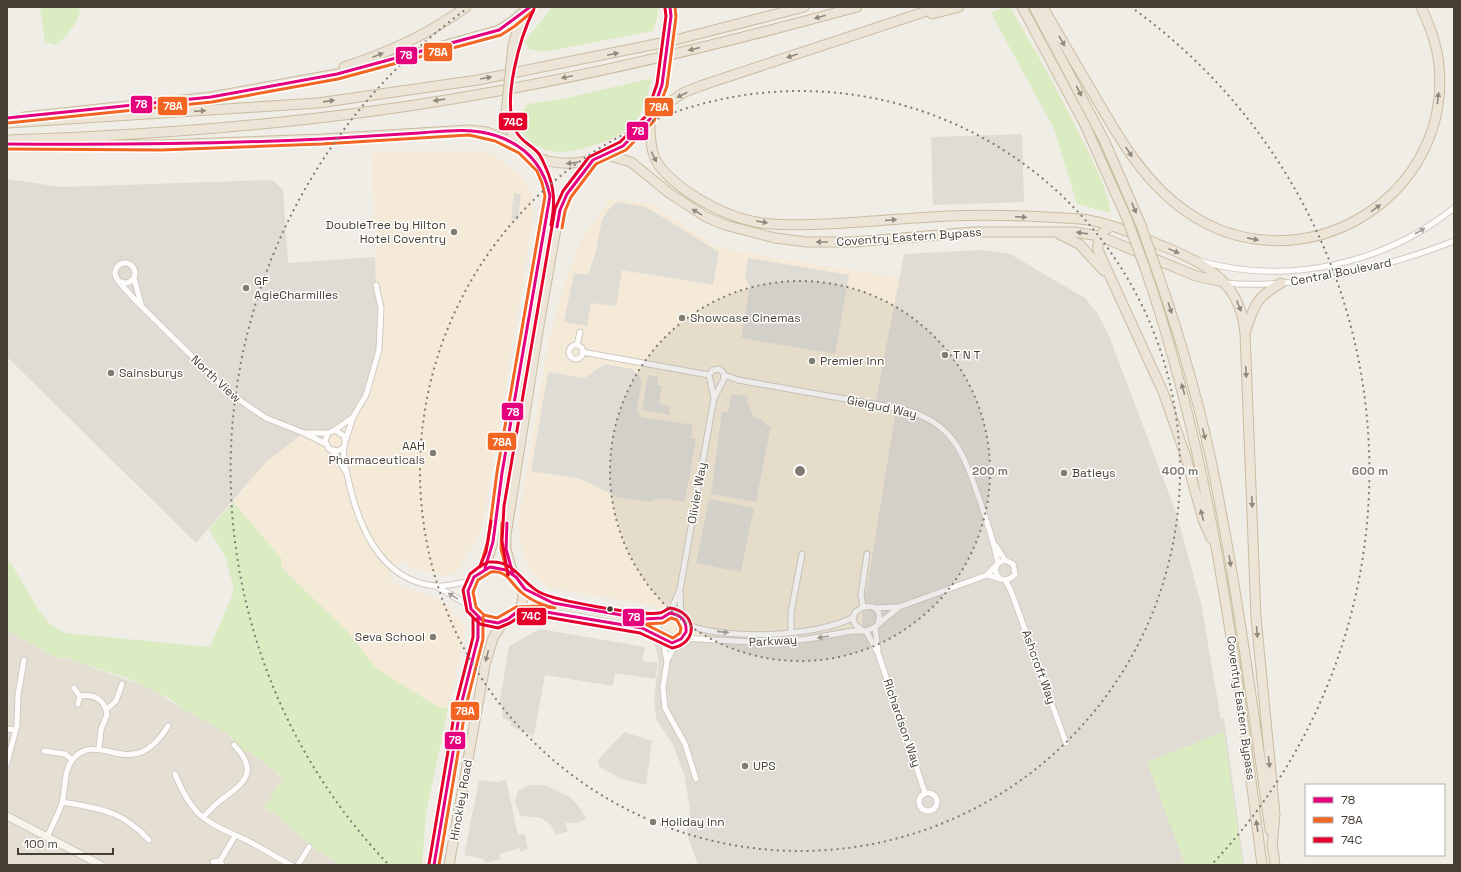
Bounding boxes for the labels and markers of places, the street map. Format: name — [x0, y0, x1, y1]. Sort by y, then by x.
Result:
place label: DoubleTree by Hilton Hotel Coventry — [326, 217, 446, 247]
marker: DoubleTree by Hilton Hotel Coventry — [449, 227, 459, 237]
place label: GF AgieCharmilles — [254, 273, 338, 303]
marker: GF AgieCharmilles — [241, 283, 251, 293]
place label: Showcase Cinemas — [690, 310, 801, 326]
marker: Showcase Cinemas — [677, 313, 687, 323]
place label: T N T — [953, 347, 981, 363]
marker: T N T — [940, 350, 950, 360]
place label: Premier Inn — [820, 353, 884, 369]
marker: Premier Inn — [807, 356, 817, 366]
place label: Sainsburys — [119, 365, 183, 381]
marker: Sainsburys — [106, 368, 116, 378]
place label: AAH Pharmaceuticals — [329, 438, 425, 468]
marker: AAH Pharmaceuticals — [428, 448, 438, 458]
centre of rings — [793, 464, 807, 478]
place label: Batleys — [1072, 465, 1116, 481]
marker: Batleys — [1059, 468, 1069, 478]
unlabelled marker — [605, 604, 615, 614]
place label: Seva School — [355, 629, 425, 645]
marker: Seva School — [428, 632, 438, 642]
place label: UPS — [753, 758, 776, 774]
marker: UPS — [740, 761, 750, 771]
place label: Holiday Inn — [661, 814, 725, 830]
marker: Holiday Inn — [648, 817, 658, 827]

